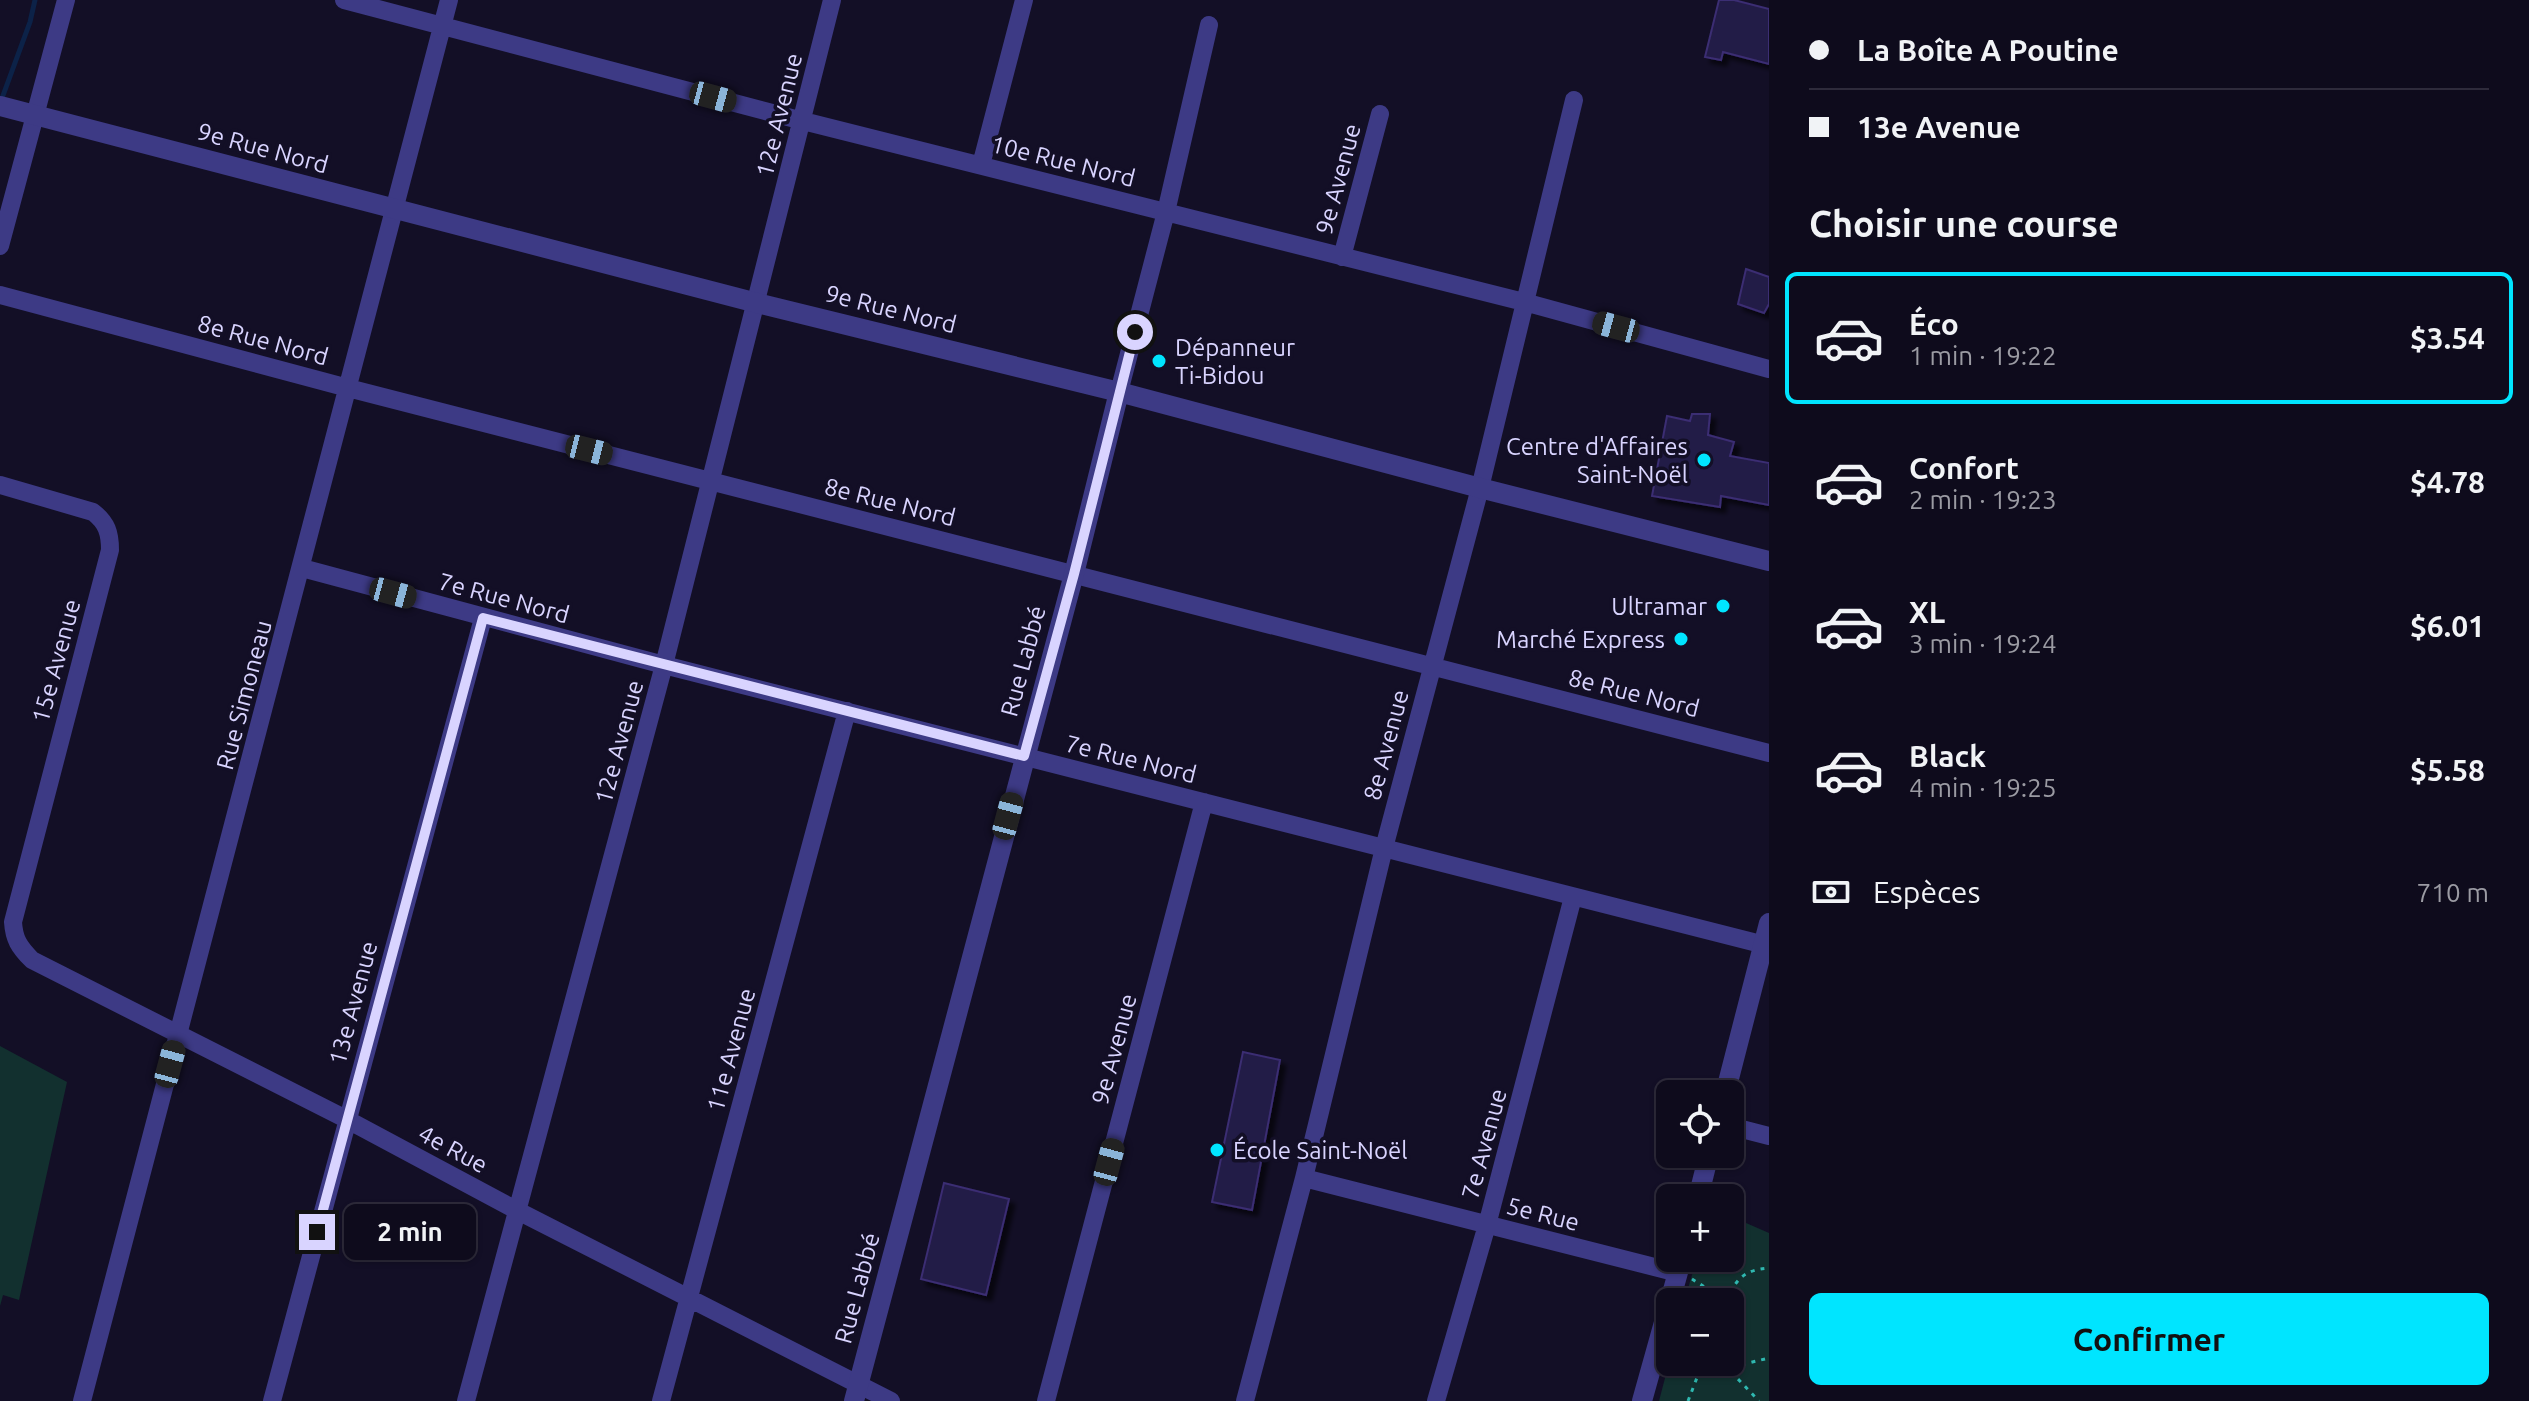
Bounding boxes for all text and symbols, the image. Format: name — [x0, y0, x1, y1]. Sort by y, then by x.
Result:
text: La Boîte A Poutine — [1857, 33, 2119, 67]
street label: 12e Avenue — [751, 50, 807, 180]
car — [687, 79, 739, 115]
text: 13e Avenue — [1857, 110, 2021, 144]
street label: 9e Rue Nord — [195, 118, 331, 178]
street label: 9e Avenue — [1310, 121, 1366, 237]
street label: 10e Rue Nord — [988, 130, 1138, 192]
text: Choisir une course — [1809, 203, 2119, 244]
street label: 9e Rue Nord — [823, 280, 959, 338]
icon: car — [1813, 302, 1885, 374]
text: Éco — [1909, 307, 1959, 341]
car — [1590, 309, 1642, 345]
street label: 8e Rue Nord — [195, 310, 331, 370]
route start — [1117, 314, 1153, 350]
text: $3.54 — [2410, 321, 2485, 355]
place label: Dépanneur Ti-Bidou — [1175, 334, 1295, 389]
text: 1 min · 19:22 — [1909, 341, 2057, 370]
marker: Dépanneur Ti-Bidou — [1150, 352, 1168, 370]
car — [563, 433, 615, 467]
place label: Centre d'Affaires Saint-Noël — [1506, 433, 1688, 488]
icon: car — [1813, 446, 1885, 518]
marker: Centre d'Affaires Saint-Noël — [1695, 451, 1713, 469]
text: Confort — [1909, 451, 2019, 485]
text: $4.78 — [2410, 465, 2485, 499]
street label: 8e Rue Nord — [822, 473, 958, 531]
text: 2 min · 19:23 — [1909, 485, 2057, 514]
street label: 7e Rue Nord — [436, 568, 572, 628]
car — [367, 575, 419, 611]
icon: car — [1813, 590, 1885, 662]
place label: Ultramar — [1611, 593, 1707, 620]
text: XL — [1909, 595, 1945, 629]
street label: 15e Avenue — [27, 596, 85, 726]
marker: Ultramar — [1714, 597, 1732, 615]
street label: Rue Labbé — [995, 603, 1051, 719]
text: $6.01 — [2410, 609, 2485, 643]
street label: Rue Simoneau — [211, 617, 277, 773]
place label: Marché Express — [1496, 626, 1665, 653]
text: 3 min · 19:24 — [1909, 629, 2057, 658]
marker: Marché Express — [1672, 630, 1690, 648]
street label: 8e Rue Nord — [1566, 664, 1702, 722]
street label: 12e Avenue — [590, 677, 648, 807]
street label: 8e Avenue — [1358, 687, 1414, 803]
street label: 7e Rue Nord — [1063, 730, 1199, 788]
icon: car — [1813, 734, 1885, 806]
text: Black — [1909, 739, 1986, 773]
text: $5.58 — [2410, 753, 2485, 787]
text: 4 min · 19:25 — [1909, 773, 2057, 802]
car — [990, 790, 1026, 842]
icon: cash — [1809, 870, 1853, 914]
text: Espèces — [1873, 875, 1980, 909]
text: 710 m — [2417, 878, 2489, 907]
street label: 13e Avenue — [324, 938, 382, 1068]
street label: 11e Avenue — [702, 985, 760, 1115]
street label: 9e Avenue — [1086, 991, 1142, 1107]
car — [152, 1038, 188, 1090]
map controls — [1656, 1080, 1744, 1376]
button: locate — [1656, 1080, 1744, 1168]
street label: 7e Avenue — [1456, 1086, 1512, 1202]
street label: 4e Rue — [414, 1120, 492, 1178]
car — [1091, 1136, 1127, 1188]
place label: École Saint-Noël — [1233, 1136, 1408, 1164]
marker: École Saint-Noël — [1208, 1141, 1226, 1159]
button: + — [1656, 1184, 1744, 1272]
street label: 5e Rue — [1504, 1192, 1582, 1236]
callout: 2 min — [345, 1204, 477, 1260]
route end — [299, 1214, 335, 1250]
text: 2 min — [377, 1217, 443, 1246]
street label: Rue Labbé — [829, 1230, 885, 1346]
button: − — [1656, 1288, 1744, 1376]
button: Confirmer — [1809, 1293, 2489, 1385]

